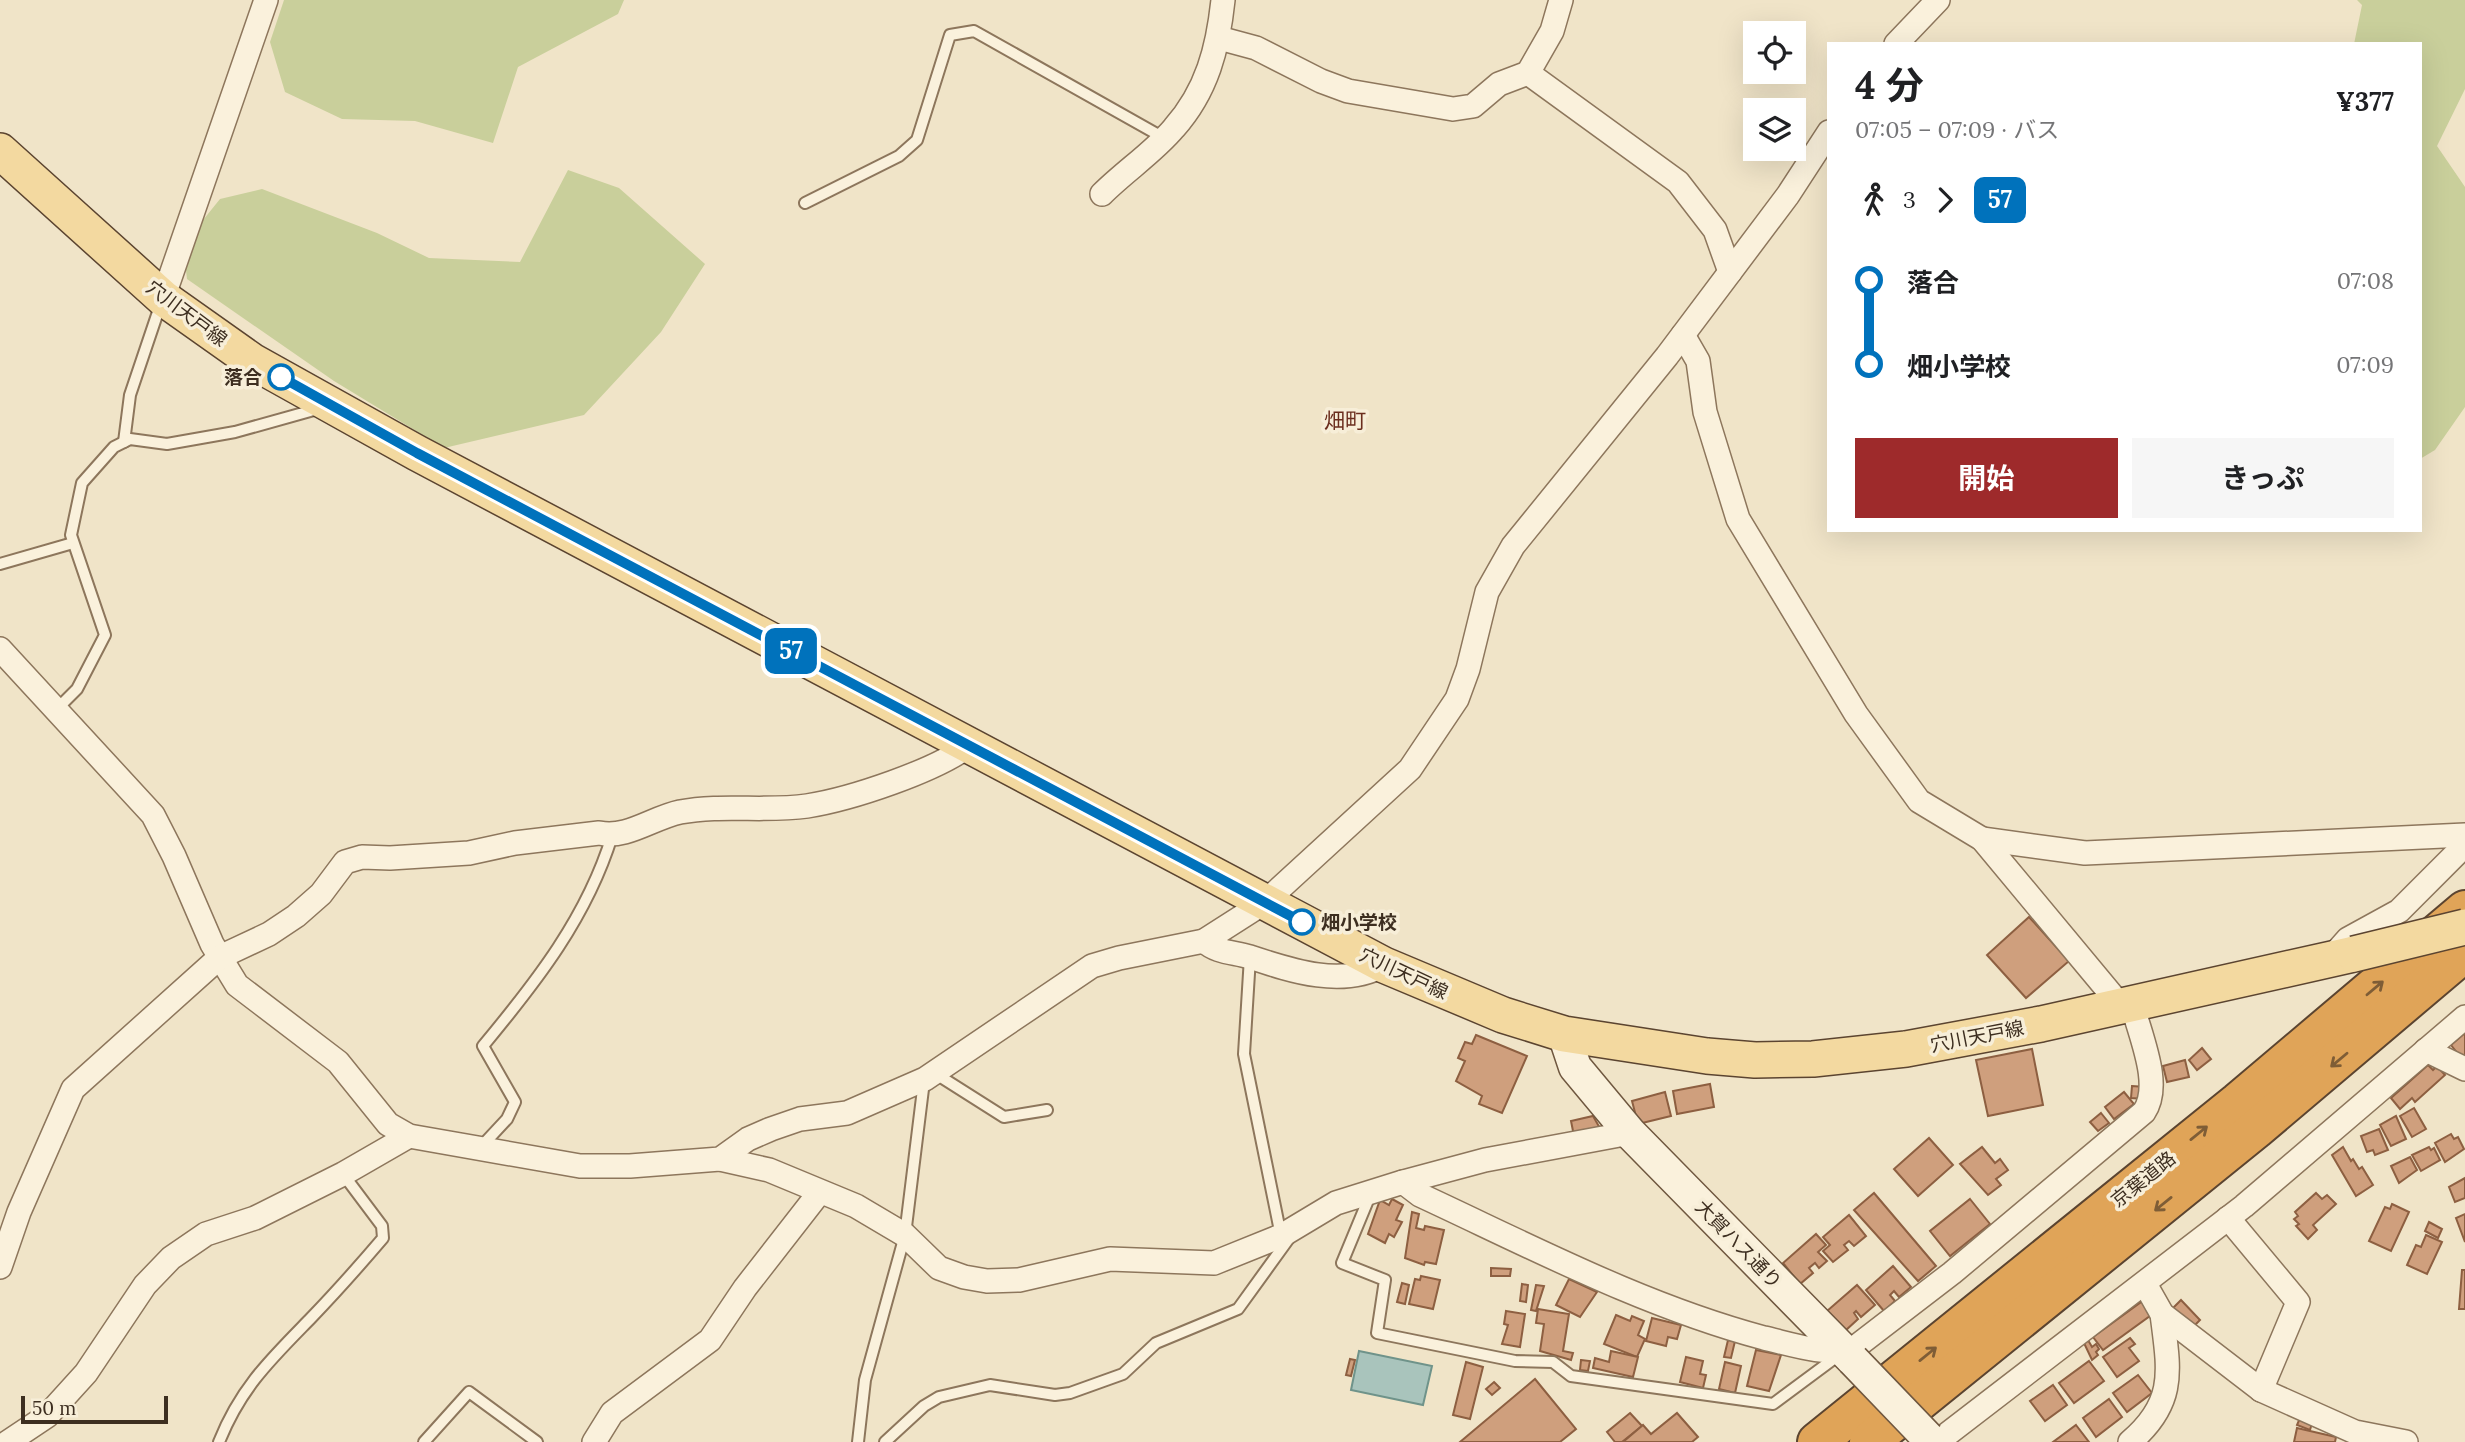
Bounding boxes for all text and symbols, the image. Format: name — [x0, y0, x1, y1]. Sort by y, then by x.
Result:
map controls — [1743, 21, 1806, 161]
button: locate — [1743, 21, 1806, 84]
text: 4 分 — [1855, 61, 1924, 109]
text: ¥377 — [2336, 85, 2394, 118]
button: layers — [1743, 98, 1806, 161]
text: 07:05 – 07:09 · バス — [1855, 115, 2059, 144]
icon: walk — [1855, 181, 1893, 219]
icon: forward — [1926, 181, 1964, 219]
text: 57 — [1988, 184, 2012, 215]
text: 3 — [1903, 185, 1916, 214]
text: 落合 — [1907, 266, 1959, 299]
text: 07:08 — [2337, 266, 2394, 295]
street label: 穴川天戸線 — [142, 275, 232, 351]
text: 畑小学校 — [1907, 350, 2011, 383]
text: 07:09 — [2336, 350, 2394, 379]
marker: 落合 — [268, 364, 294, 390]
place label: 落合 — [224, 365, 262, 389]
district label: 畑町 — [1324, 407, 1366, 434]
button: 開始 — [1855, 438, 2118, 518]
button: きっぷ — [2132, 438, 2394, 518]
line badge: 57 — [760, 628, 822, 674]
text: 57 — [779, 635, 803, 666]
marker: 畑小学校 — [1289, 909, 1315, 935]
place label: 畑小学校 — [1321, 910, 1397, 934]
street label: 穴川天戸線 — [1356, 942, 1452, 1004]
one-way arrow — [2365, 980, 2383, 996]
street label: 穴川天戸線 — [1928, 1015, 2026, 1057]
one-way arrow — [2330, 1052, 2348, 1068]
one-way arrow — [2190, 1125, 2208, 1141]
street label: 京葉道路 — [2106, 1146, 2180, 1212]
street label: 大賀ハス通り — [1691, 1195, 1787, 1293]
one-way arrow — [2154, 1197, 2172, 1212]
one-way arrow — [1918, 1346, 1936, 1361]
scale bar — [21, 1393, 168, 1425]
text: 50 m — [32, 1396, 76, 1420]

